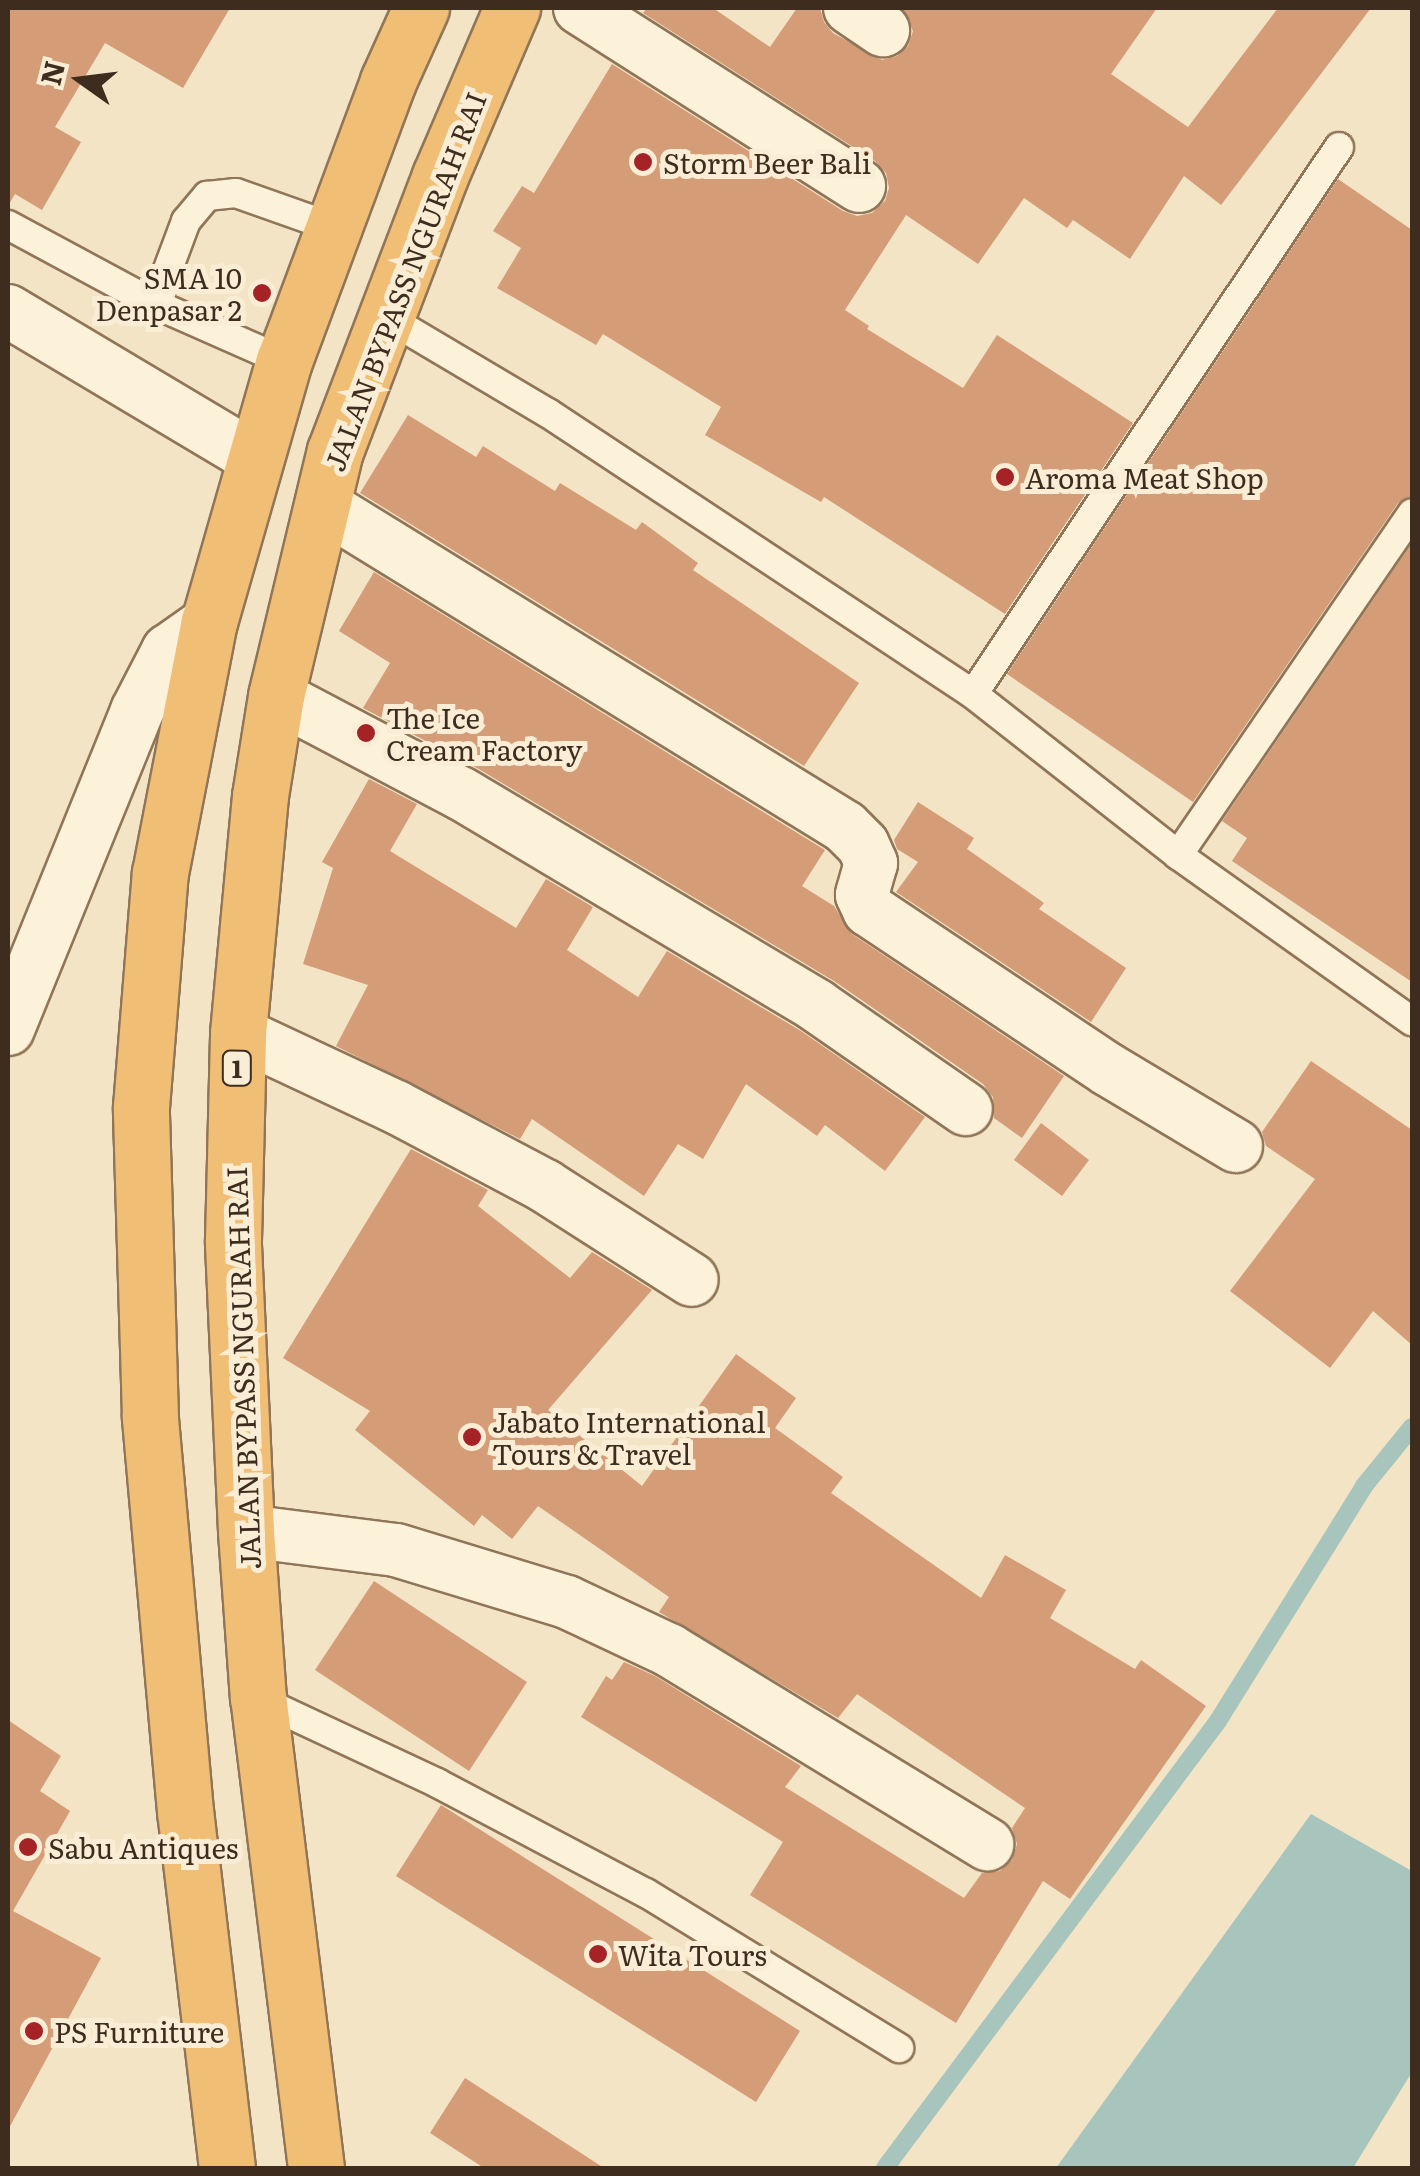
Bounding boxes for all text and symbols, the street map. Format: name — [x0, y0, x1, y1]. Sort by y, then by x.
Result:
north arrow — [30, 30, 130, 130]
text: N — [28, 56, 74, 89]
street label: JALAN BYPASS NGURAH RAI — [316, 87, 492, 475]
place label: Storm Beer Bali — [663, 145, 871, 179]
marker: Storm Beer Bali — [632, 151, 654, 173]
place label: SMA 10 Denpasar 2 — [95, 260, 242, 326]
marker: SMA 10 Denpasar 2 — [251, 282, 273, 304]
place label: Aroma Meat Shop — [1025, 460, 1264, 494]
marker: Aroma Meat Shop — [994, 466, 1016, 488]
place label: The Ice Cream Factory — [386, 700, 582, 766]
marker: The Ice Cream Factory — [355, 722, 377, 744]
road number: 1 — [220, 1048, 254, 1088]
street label: JALAN BYPASS NGURAH RAI — [218, 1166, 266, 1570]
place label: Jabato International Tours & Travel — [492, 1404, 766, 1470]
marker: Jabato International Tours & Travel — [461, 1426, 483, 1448]
place label: Sabu Antiques — [48, 1830, 238, 1864]
marker: Sabu Antiques — [17, 1836, 39, 1858]
place label: Wita Tours — [618, 1937, 767, 1971]
marker: Wita Tours — [587, 1943, 609, 1965]
place label: PS Furniture — [54, 2014, 224, 2048]
marker: PS Furniture — [23, 2020, 45, 2042]

